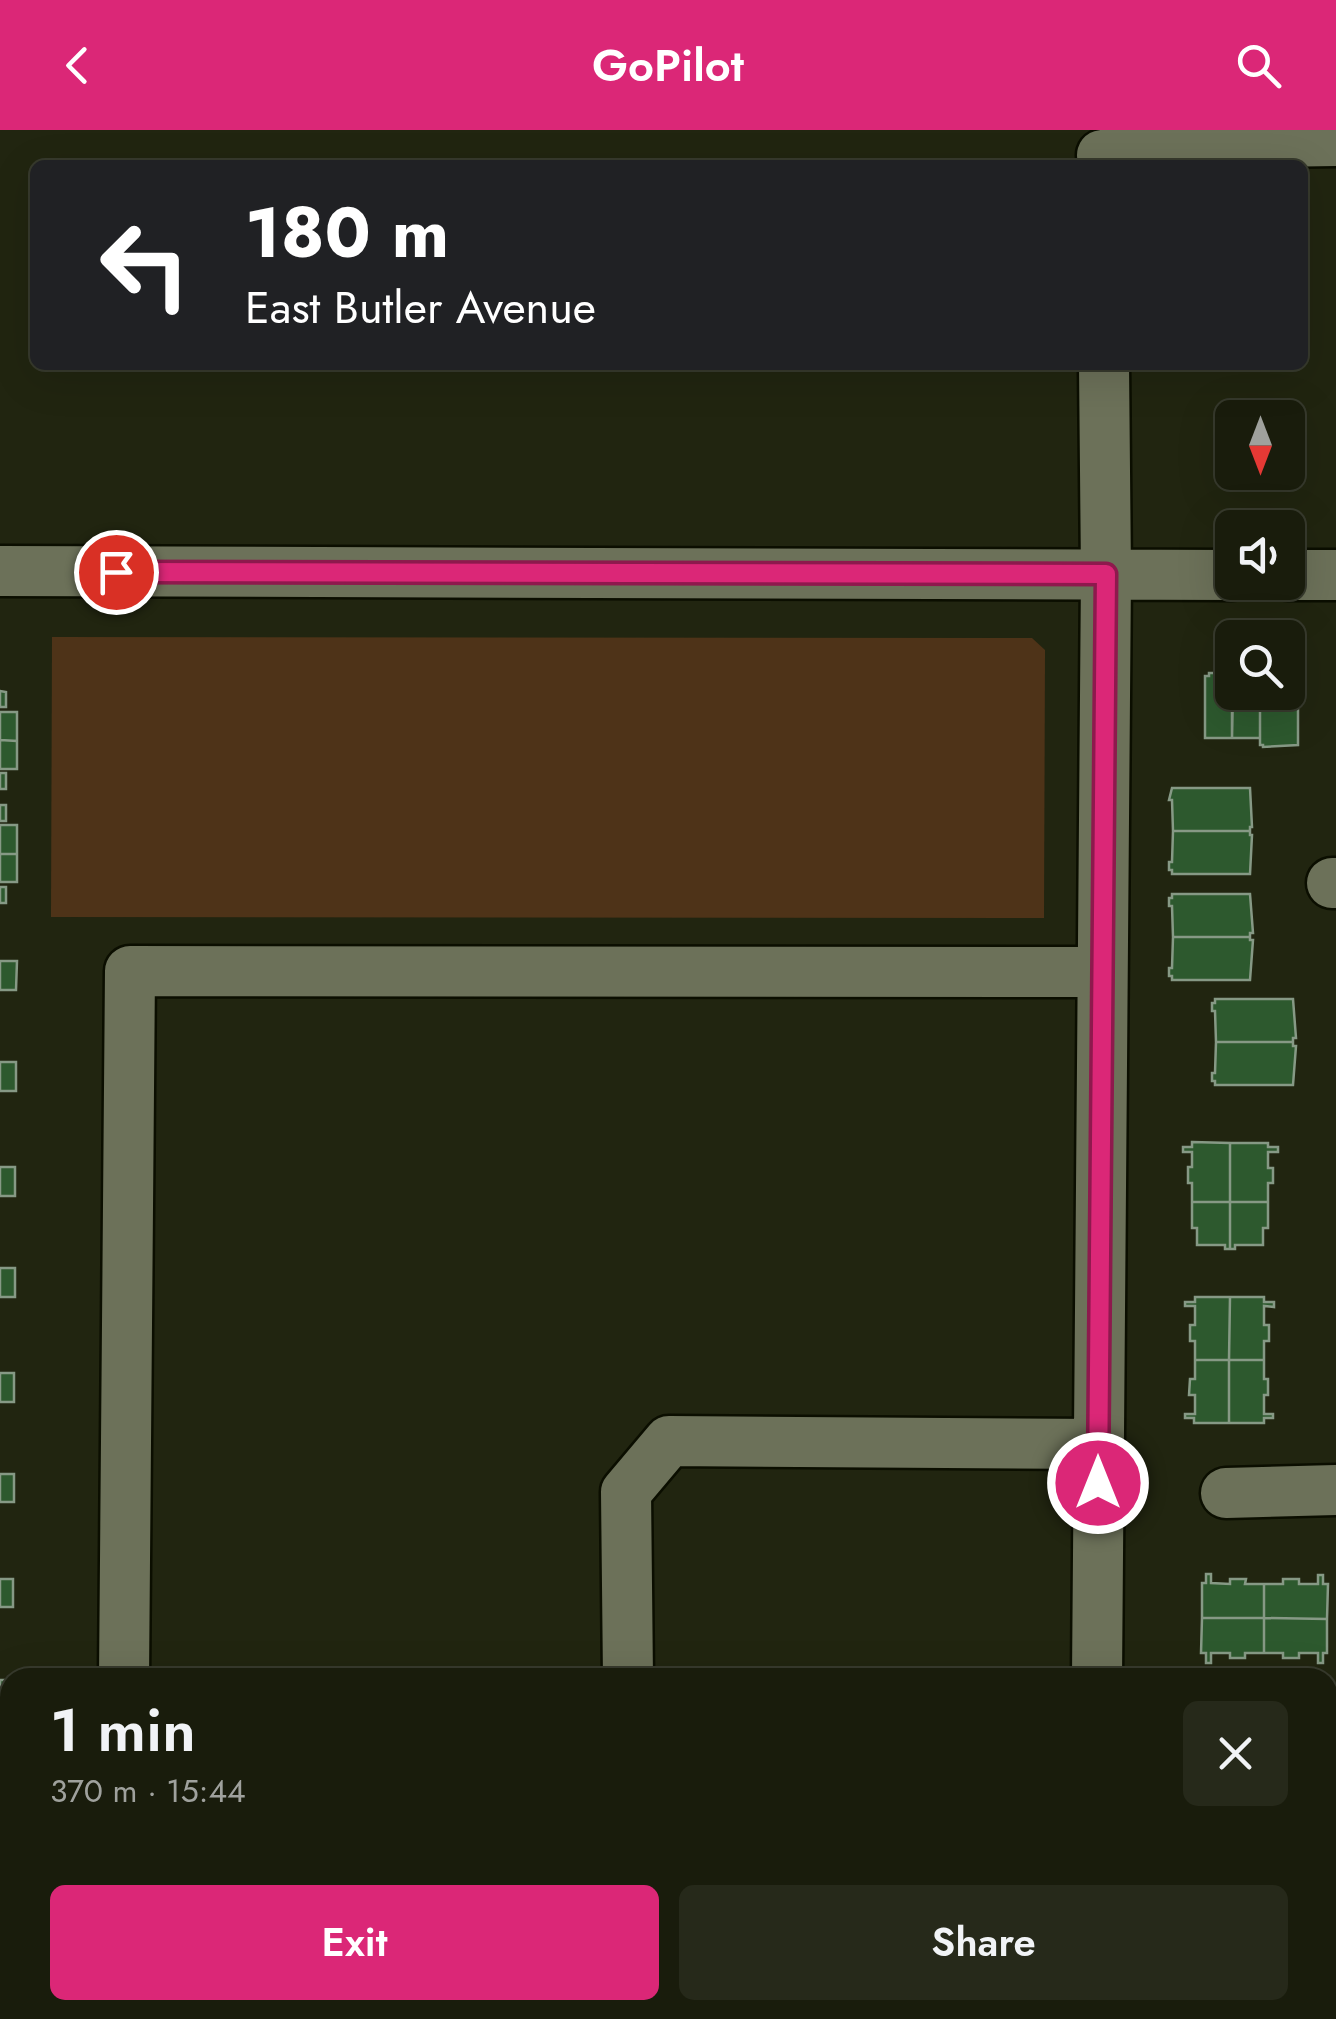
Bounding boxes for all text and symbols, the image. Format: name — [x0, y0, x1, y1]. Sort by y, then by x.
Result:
text: GoPilot — [592, 33, 744, 98]
icon: back — [50, 38, 105, 93]
icon: search — [1231, 38, 1286, 93]
text: 180 m — [245, 182, 449, 283]
icon: left — [80, 200, 210, 330]
text: East Butler Avenue — [245, 275, 596, 340]
north arrow — [1215, 400, 1305, 490]
map controls — [1215, 400, 1305, 710]
button: sound — [1215, 510, 1305, 600]
pin — [74, 530, 159, 615]
icon: arrive — [89, 545, 144, 600]
button: search — [1215, 620, 1305, 710]
position arrow — [1046, 1431, 1150, 1535]
text: 1 min — [50, 1687, 196, 1774]
button: close — [1183, 1701, 1288, 1806]
text: 370 m · 15:44 — [50, 1768, 246, 1814]
button: Exit — [50, 1885, 659, 2000]
button: Share — [679, 1885, 1288, 2000]

